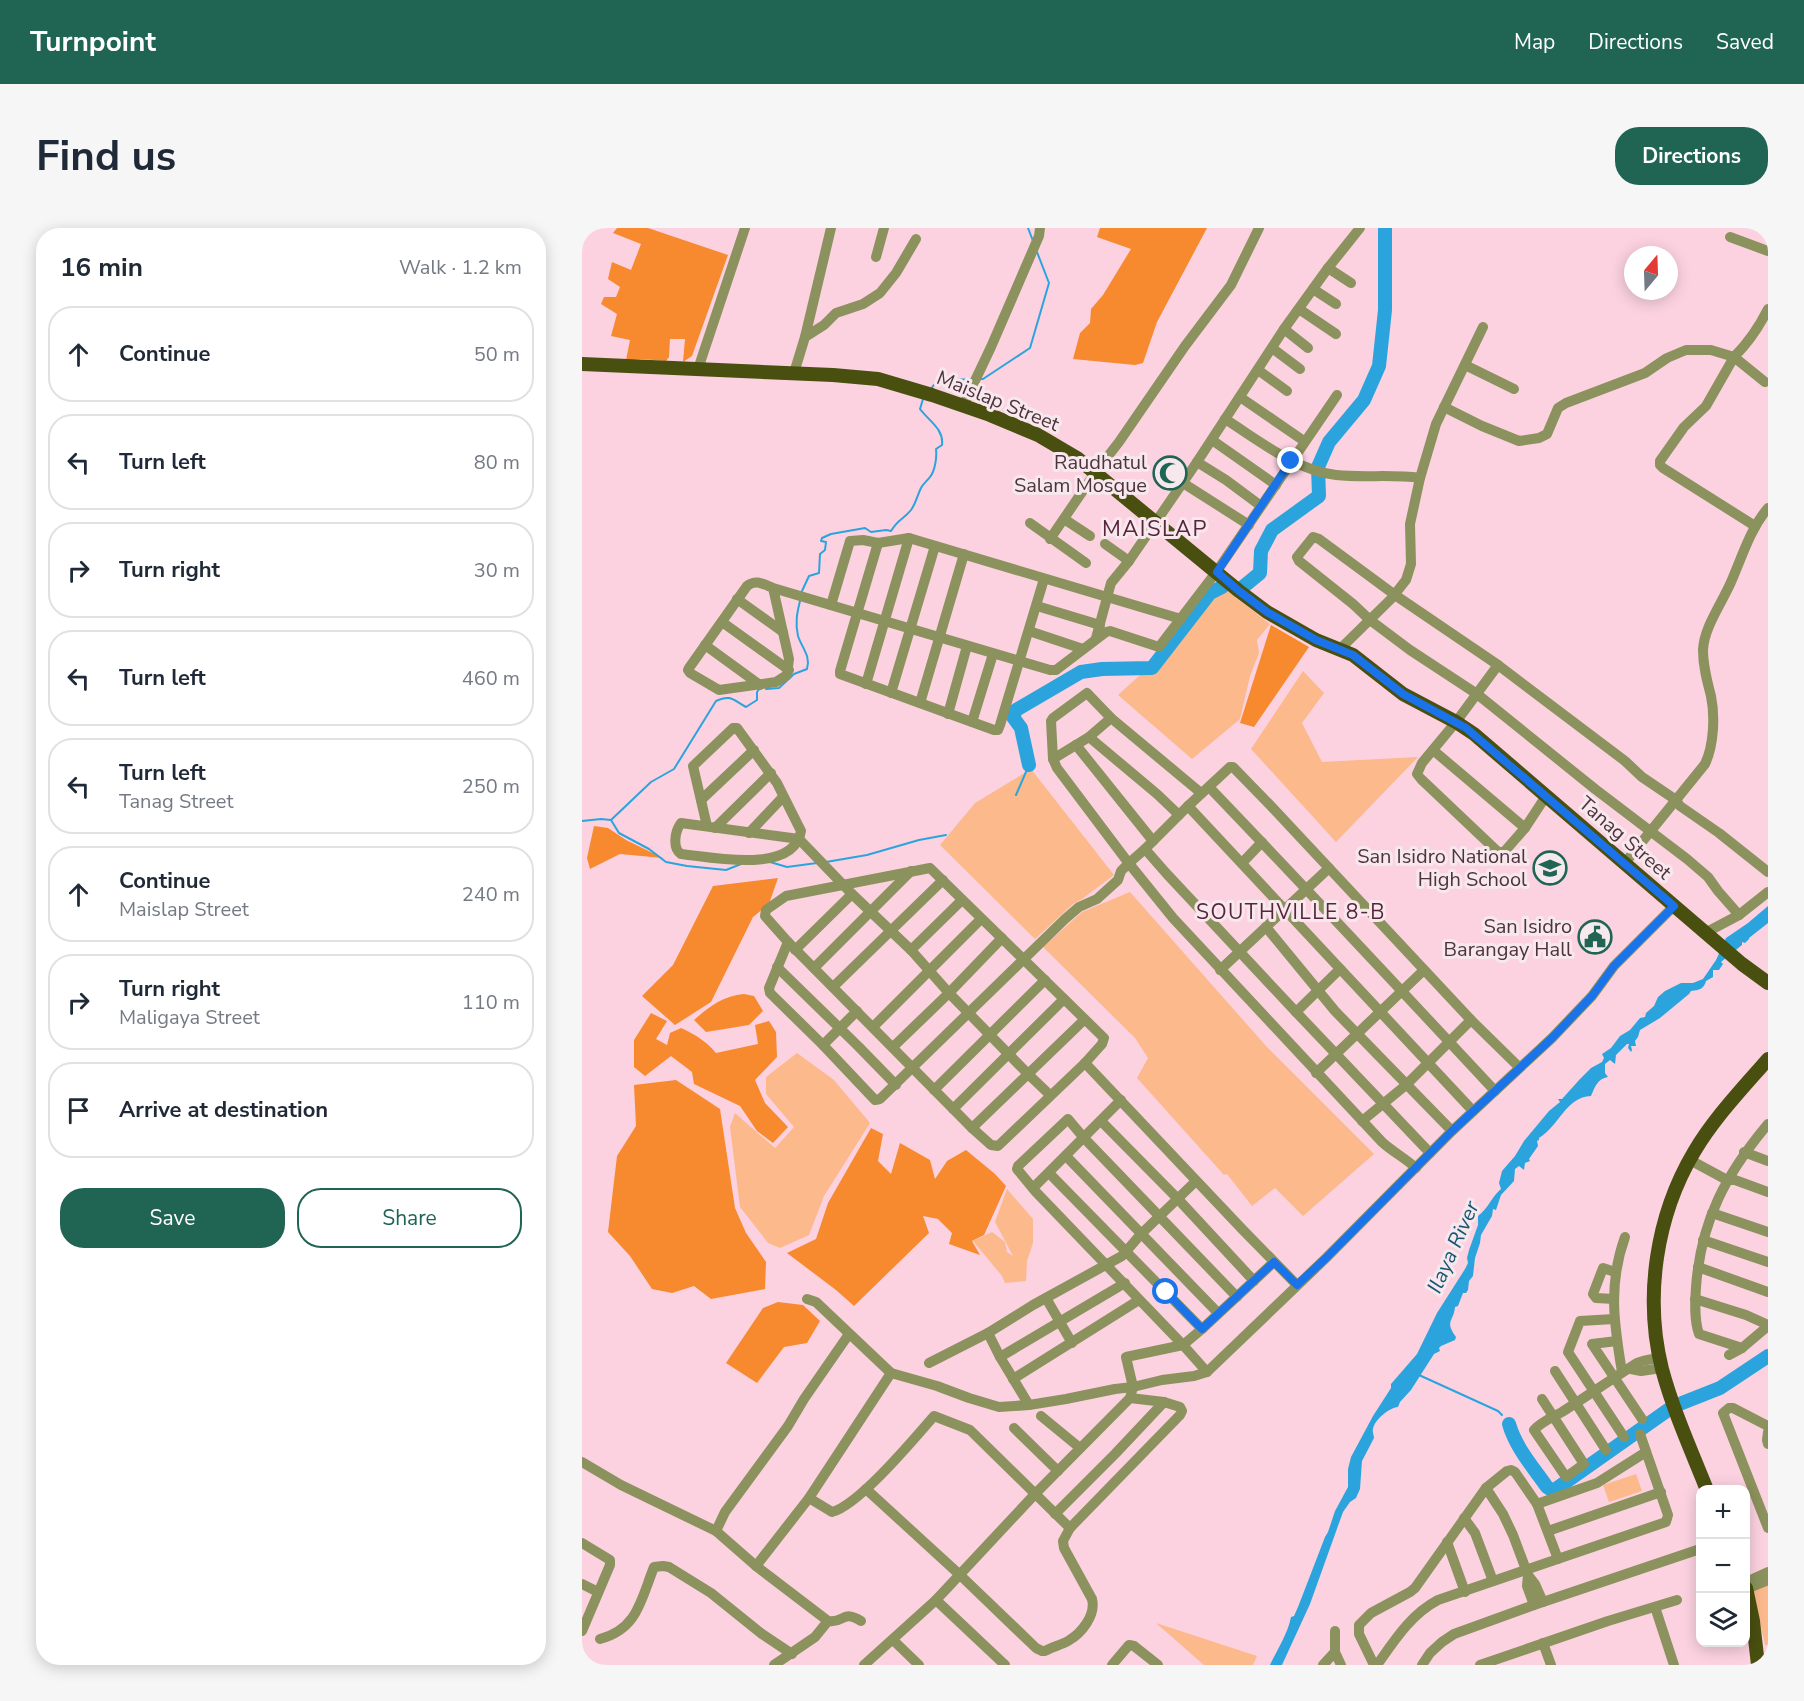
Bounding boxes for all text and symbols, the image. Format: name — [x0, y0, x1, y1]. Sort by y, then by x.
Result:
text: Turnpoint — [30, 23, 156, 61]
text: Map — [1514, 28, 1555, 56]
text: Directions — [1588, 28, 1683, 56]
text: Saved — [1716, 28, 1774, 56]
button: Directions — [1615, 127, 1768, 185]
text: Find us — [36, 128, 176, 185]
north arrow — [1624, 246, 1678, 300]
text: 16 min — [60, 250, 143, 285]
text: Walk · 1.2 km — [399, 254, 522, 281]
icon: ahead — [62, 338, 95, 371]
text: Continue — [119, 339, 210, 369]
text: 50 m — [474, 341, 520, 368]
street label: Maislap Street — [933, 364, 1064, 438]
icon: left — [62, 446, 95, 479]
text: Turn left — [119, 447, 206, 477]
route end — [1277, 447, 1303, 473]
text: 80 m — [474, 449, 520, 476]
place label: Raudhatul Salam Mosque — [1014, 449, 1147, 499]
mosque icon: Raudhatul Salam Mosque — [1152, 455, 1188, 491]
district label: MAISLAP — [1102, 514, 1208, 544]
icon: right — [62, 554, 95, 587]
text: Turn right — [119, 555, 220, 585]
text: 30 m — [474, 557, 520, 584]
icon: left — [62, 662, 95, 695]
text: Turn left — [119, 663, 206, 693]
text: 460 m — [462, 665, 520, 692]
text: Turn left — [119, 758, 206, 788]
icon: left — [62, 770, 95, 803]
text: 250 m — [462, 773, 520, 800]
text: Tanag Street — [119, 788, 234, 815]
street label: Tanag Street — [1573, 790, 1678, 886]
place label: San Isidro National High School — [1357, 843, 1527, 893]
school or university icon: San Isidro National High School — [1532, 850, 1568, 886]
text: Continue — [119, 866, 210, 896]
icon: ahead — [62, 878, 95, 911]
text: 240 m — [462, 881, 520, 908]
text: Maislap Street — [119, 896, 249, 923]
district label: SOUTHVILLE 8-B — [1196, 898, 1386, 926]
place label: San Isidro Barangay Hall — [1444, 913, 1572, 963]
public building icon: San Isidro Barangay Hall — [1577, 919, 1613, 955]
text: Turn right — [119, 974, 220, 1004]
icon: right — [62, 986, 95, 1019]
text: 110 m — [462, 989, 520, 1016]
text: Maligaya Street — [119, 1004, 260, 1031]
icon: arrive — [62, 1094, 95, 1127]
text: Arrive at destination — [119, 1095, 328, 1125]
button: Save — [60, 1188, 285, 1248]
button: Share — [297, 1188, 522, 1248]
water label: Ilaya River — [1420, 1196, 1486, 1297]
route start — [1152, 1278, 1178, 1304]
map controls — [1696, 1485, 1750, 1647]
button: + — [1696, 1485, 1750, 1539]
button: − — [1696, 1539, 1750, 1593]
button: layers — [1696, 1593, 1750, 1647]

